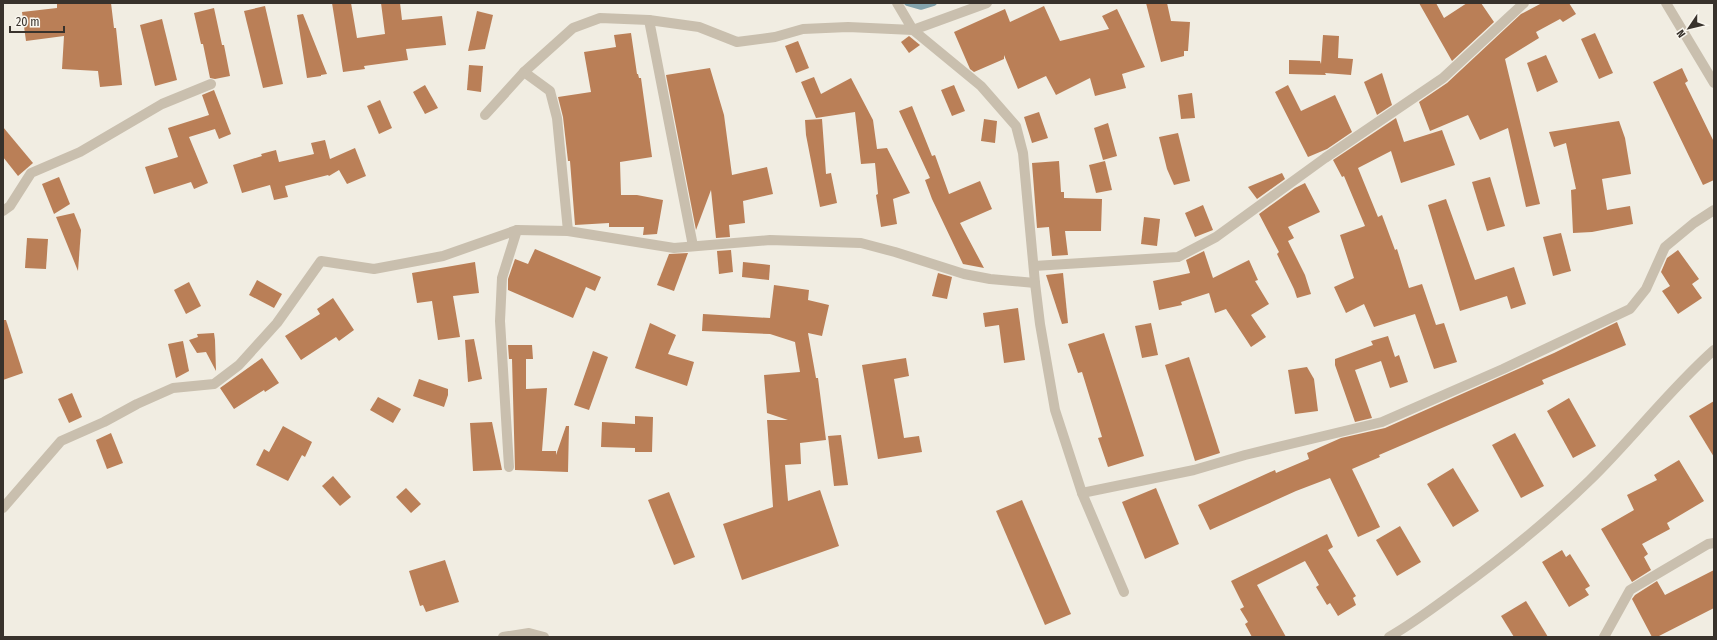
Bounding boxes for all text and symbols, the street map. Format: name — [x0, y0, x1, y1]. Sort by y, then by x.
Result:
scale bar — [10, 8, 64, 34]
north arrow — [1669, 8, 1709, 48]
text: 20 m — [16, 15, 40, 29]
text: N — [1674, 27, 1688, 40]

